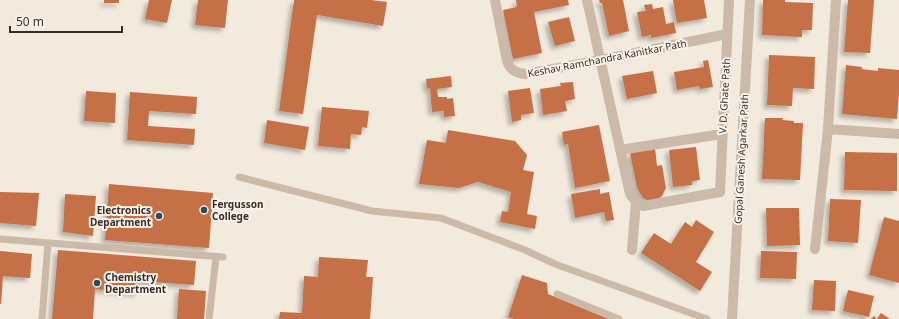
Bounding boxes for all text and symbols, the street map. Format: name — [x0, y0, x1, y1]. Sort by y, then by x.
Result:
scale bar — [10, 8, 122, 34]
text: 50 m — [16, 13, 44, 30]
street label: Keshav Ramchandra Kanitkar Path — [526, 36, 688, 80]
street label: V. D. Ghate Path — [715, 58, 733, 134]
street label: Gopal Ganesh Agarkar Path — [731, 94, 751, 224]
place label: Fergusson College — [212, 197, 263, 223]
place label: Electronics Department — [90, 203, 152, 229]
marker: Fergusson College — [199, 205, 209, 215]
marker: Electronics Department — [154, 211, 164, 221]
place label: Chemistry Department — [105, 270, 167, 296]
marker: Chemistry Department — [92, 278, 102, 288]

